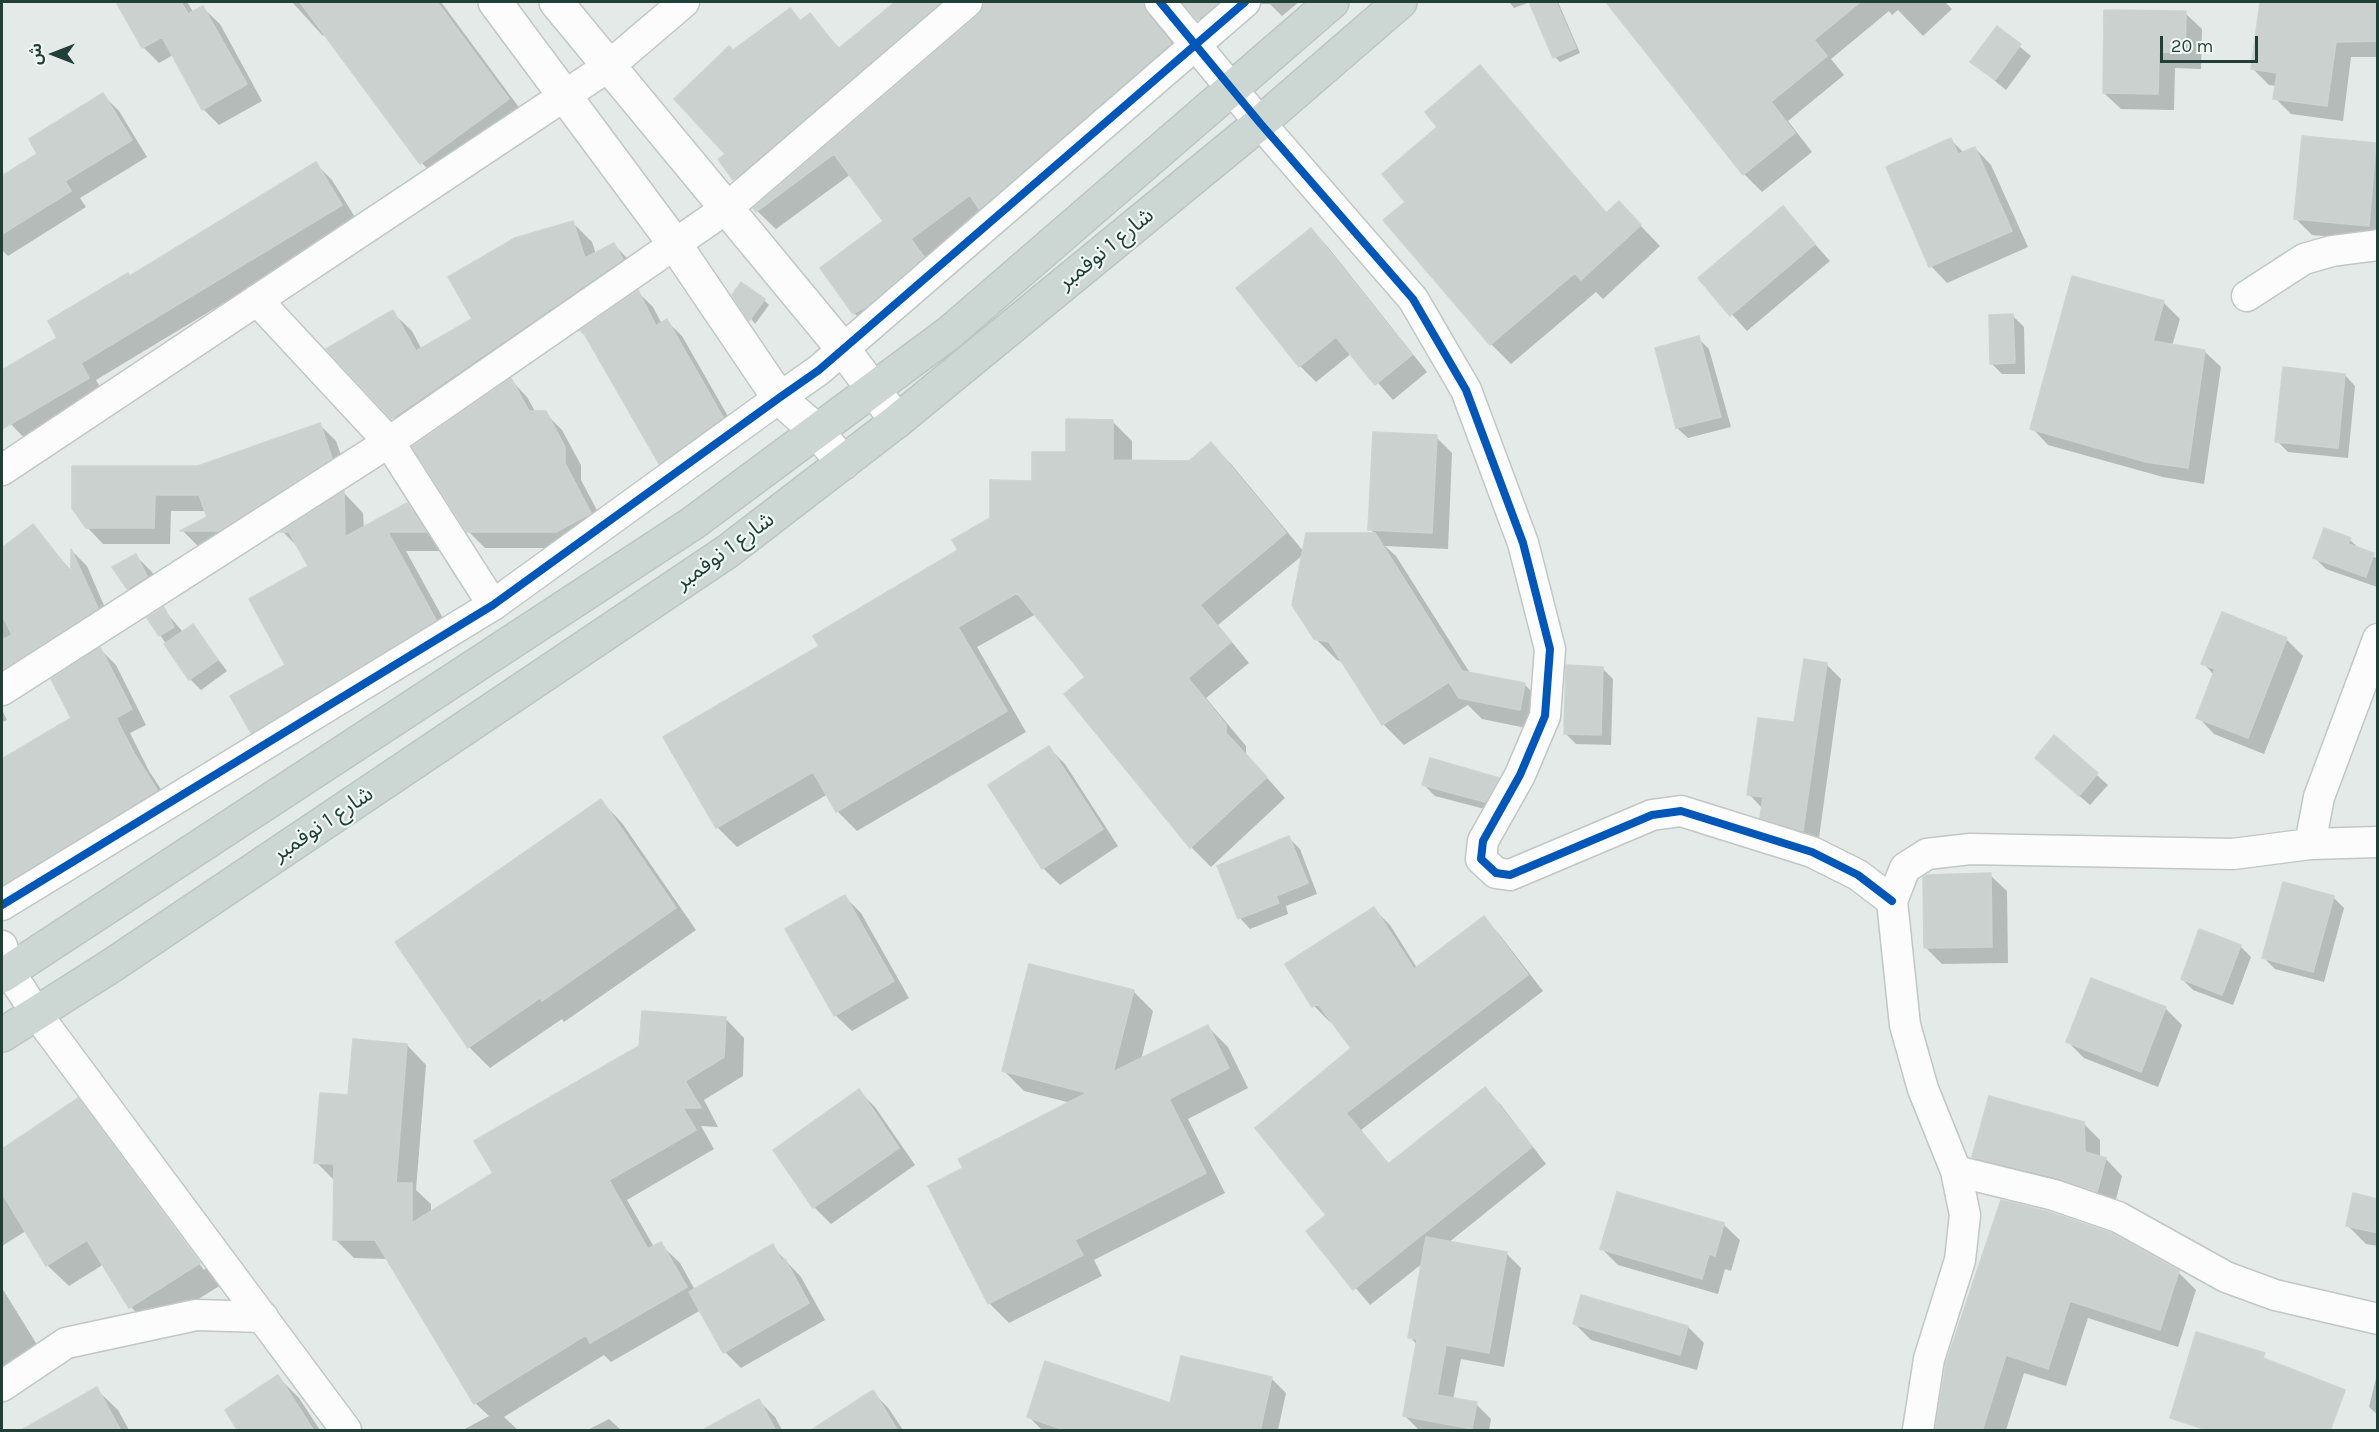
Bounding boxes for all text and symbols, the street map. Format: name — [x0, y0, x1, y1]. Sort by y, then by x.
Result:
north arrow — [24, 24, 84, 84]
scale bar — [2163, 24, 2260, 62]
text: 20 m — [2171, 35, 2213, 57]
text: ش — [26, 43, 45, 65]
street label: شارع 1 نوفمبر — [1053, 202, 1159, 296]
street label: شارع 1 نوفمبر — [670, 506, 780, 596]
street label: شارع 1 نوفمبر — [268, 781, 378, 867]

